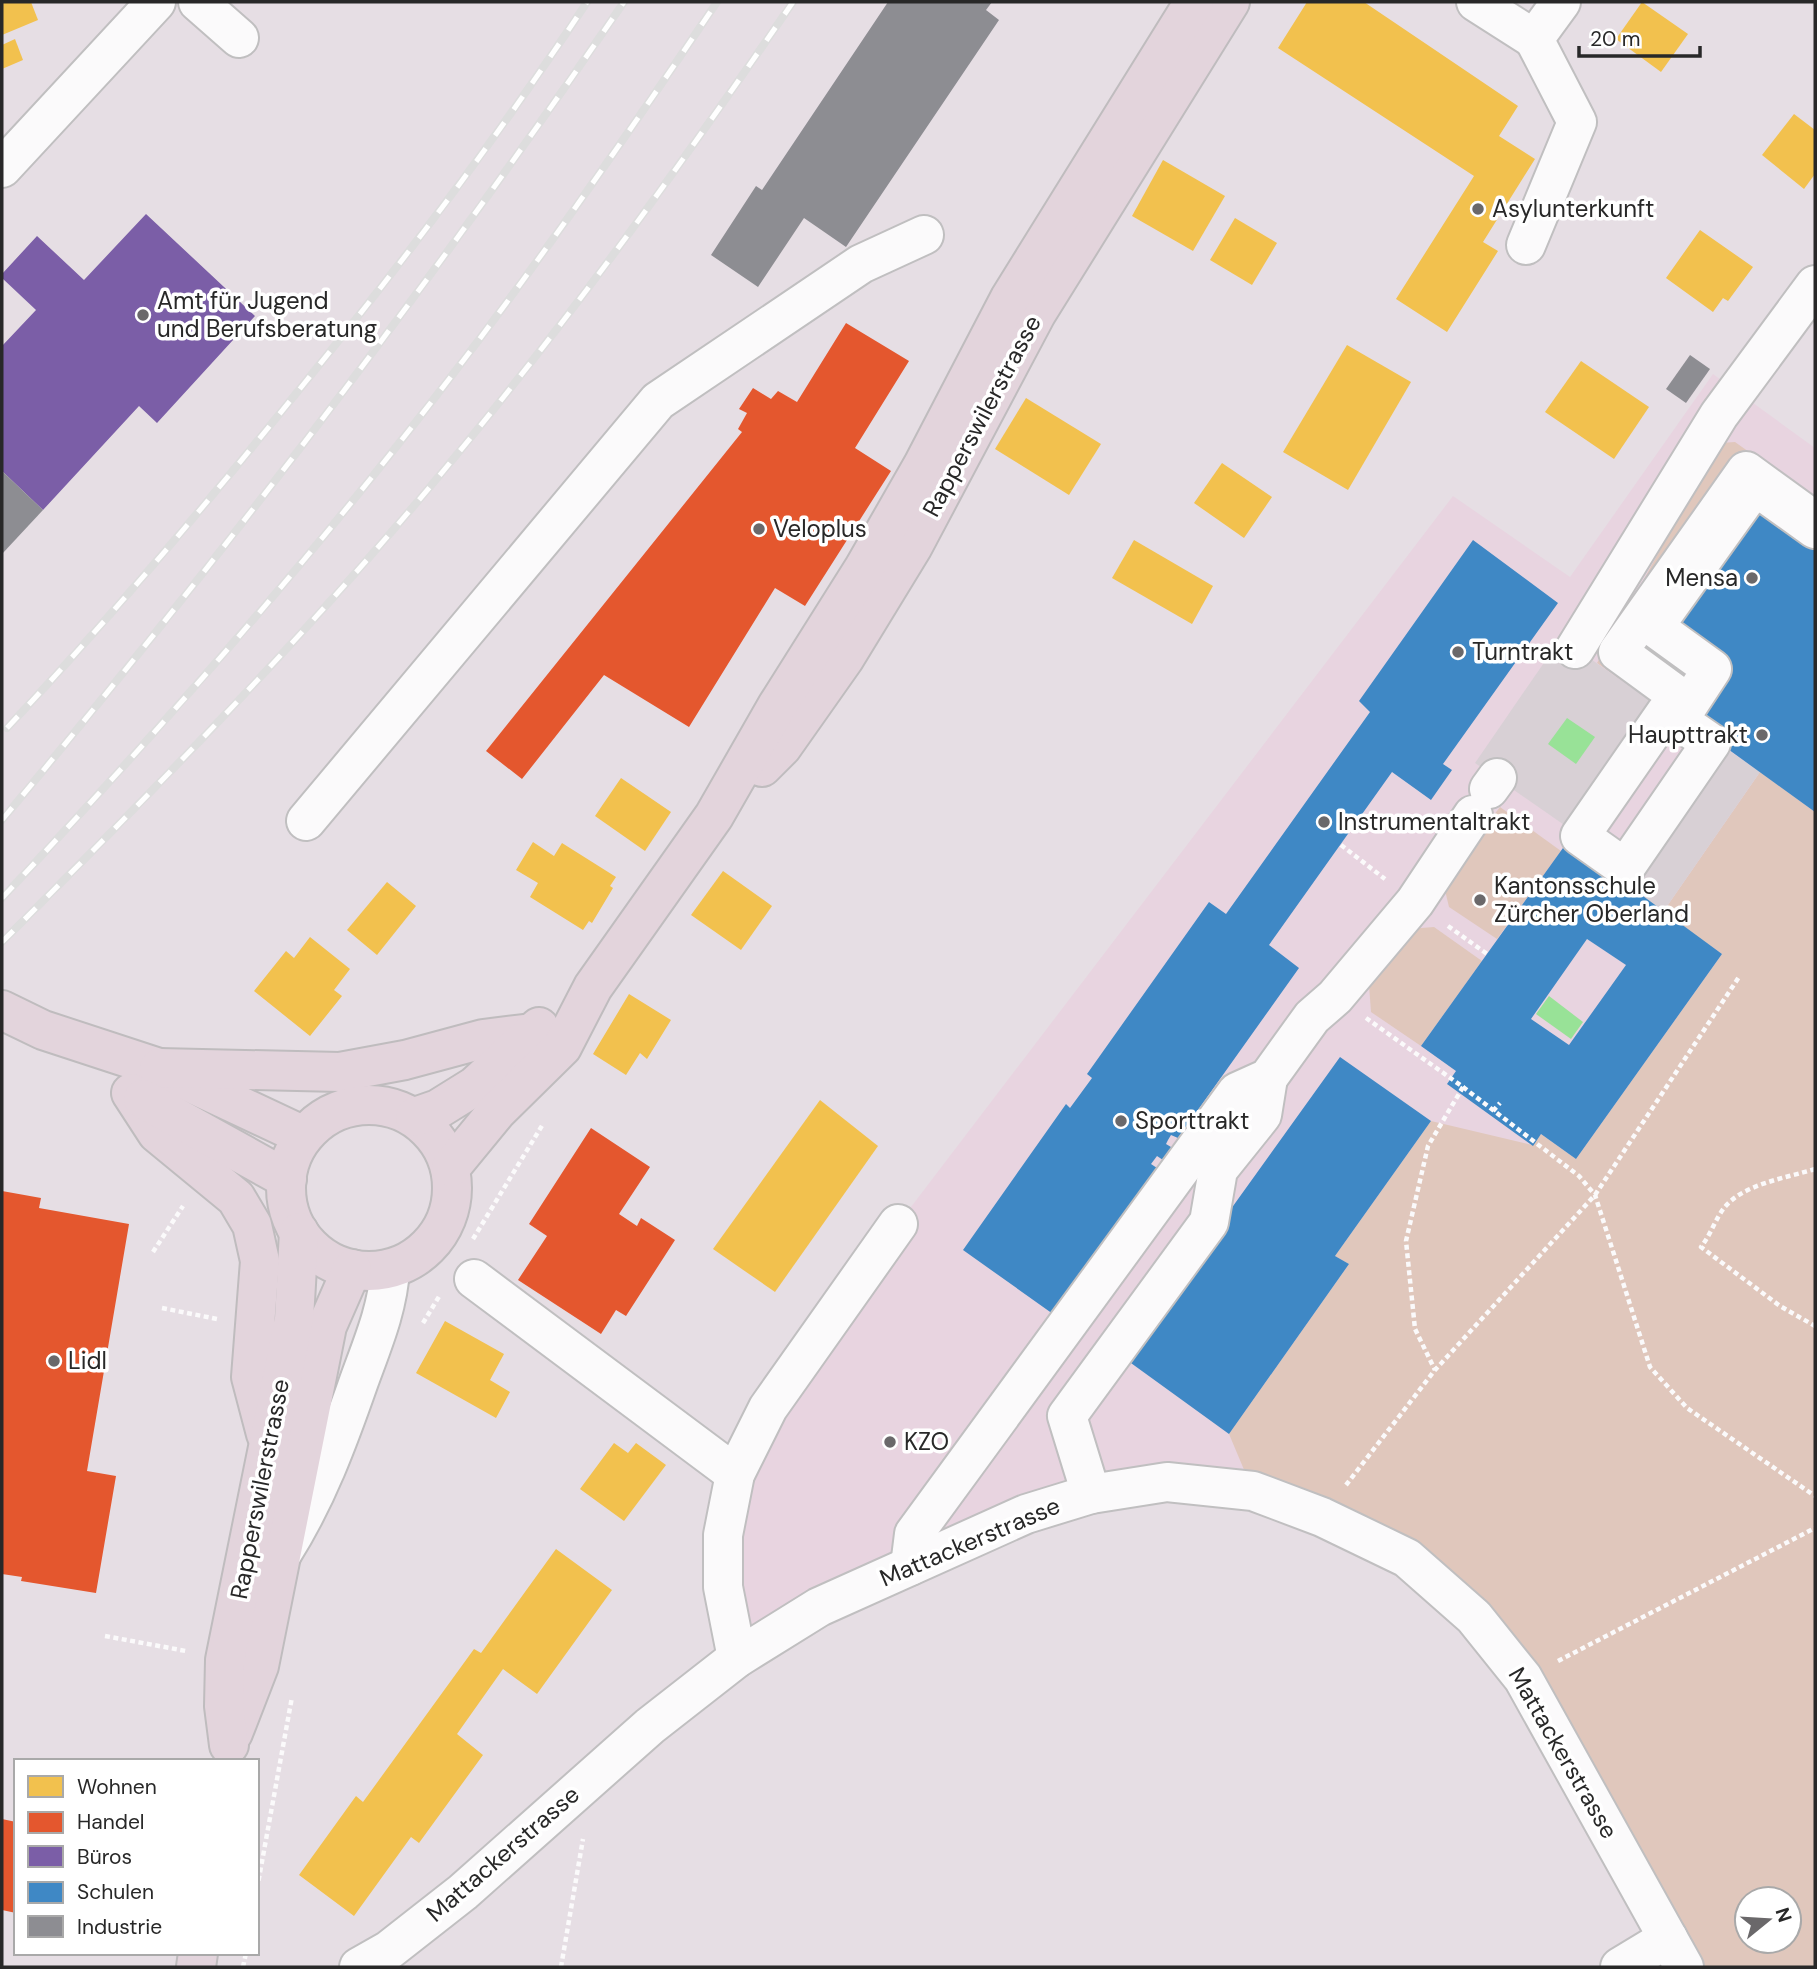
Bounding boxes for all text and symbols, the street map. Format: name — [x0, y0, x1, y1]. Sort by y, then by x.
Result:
scale bar — [1579, 14, 1700, 58]
text: 20 m — [1590, 25, 1641, 53]
place label: Asylunterkunft — [1492, 193, 1654, 224]
marker: Asylunterkunft — [1470, 201, 1486, 217]
place label: Amt für Jugend und Berufsberatung — [157, 285, 377, 344]
marker: Amt für Jugend und Berufsberatung — [135, 307, 151, 323]
street label: Rapperswilerstrasse — [915, 310, 1048, 522]
place label: Veloplus — [773, 513, 867, 544]
marker: Veloplus — [751, 521, 767, 537]
place label: Mensa — [1665, 562, 1738, 593]
marker: Mensa — [1744, 570, 1760, 586]
place label: Turntrakt — [1472, 636, 1574, 667]
marker: Turntrakt — [1450, 644, 1466, 660]
place label: Haupttrakt — [1628, 719, 1748, 750]
marker: Haupttrakt — [1754, 727, 1770, 743]
place label: Instrumentaltrakt — [1338, 806, 1530, 837]
marker: Instrumentaltrakt — [1316, 814, 1332, 830]
place label: Kantonsschule Zürcher Oberland — [1494, 870, 1689, 929]
marker: Kantonsschule Zürcher Oberland — [1472, 892, 1488, 908]
place label: Sporttrakt — [1135, 1105, 1249, 1136]
marker: Sporttrakt — [1113, 1113, 1129, 1129]
place label: Lidl — [68, 1345, 107, 1376]
marker: Lidl — [46, 1353, 62, 1369]
street label: Rapperswilerstrasse — [223, 1376, 296, 1602]
place label: KZO — [904, 1426, 949, 1457]
marker: KZO — [882, 1434, 898, 1450]
street label: Mattackerstrasse — [875, 1490, 1065, 1593]
street label: Mattackerstrasse — [1502, 1661, 1625, 1844]
legend — [14, 1759, 259, 1955]
text: Wohnen — [77, 1773, 157, 1801]
street label: Mattackerstrasse — [420, 1779, 586, 1929]
text: Handel — [77, 1808, 145, 1836]
text: Büros — [77, 1843, 132, 1871]
text: Schulen — [77, 1878, 154, 1906]
north arrow — [1733, 1885, 1803, 1955]
text: N — [1770, 1904, 1798, 1925]
text: Industrie — [77, 1913, 162, 1941]

